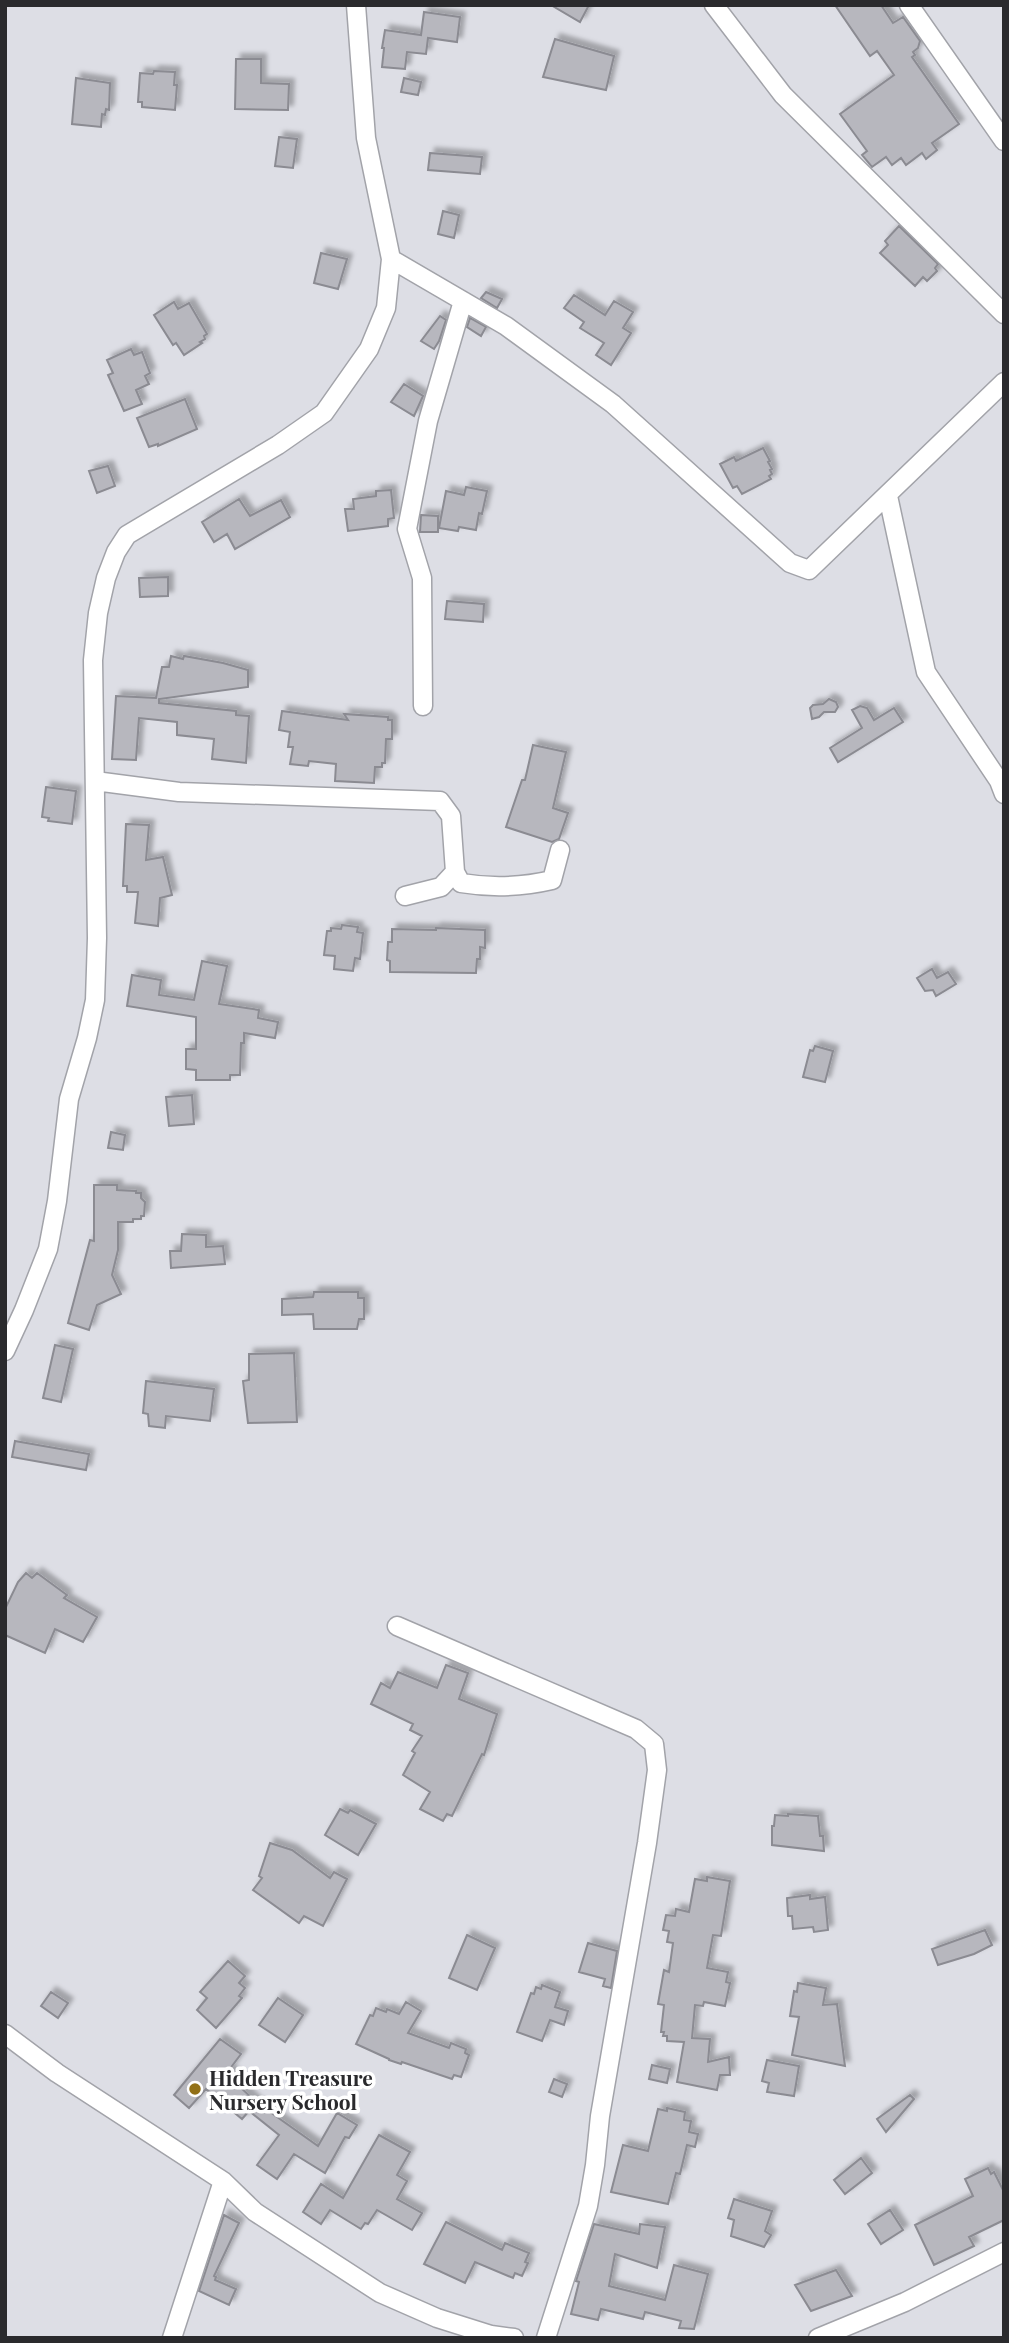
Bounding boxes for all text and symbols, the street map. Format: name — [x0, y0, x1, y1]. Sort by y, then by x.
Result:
place label: Hidden Treasure Nursery School — [209, 2063, 373, 2115]
marker: Hidden Treasure Nursery School — [187, 2081, 203, 2097]

